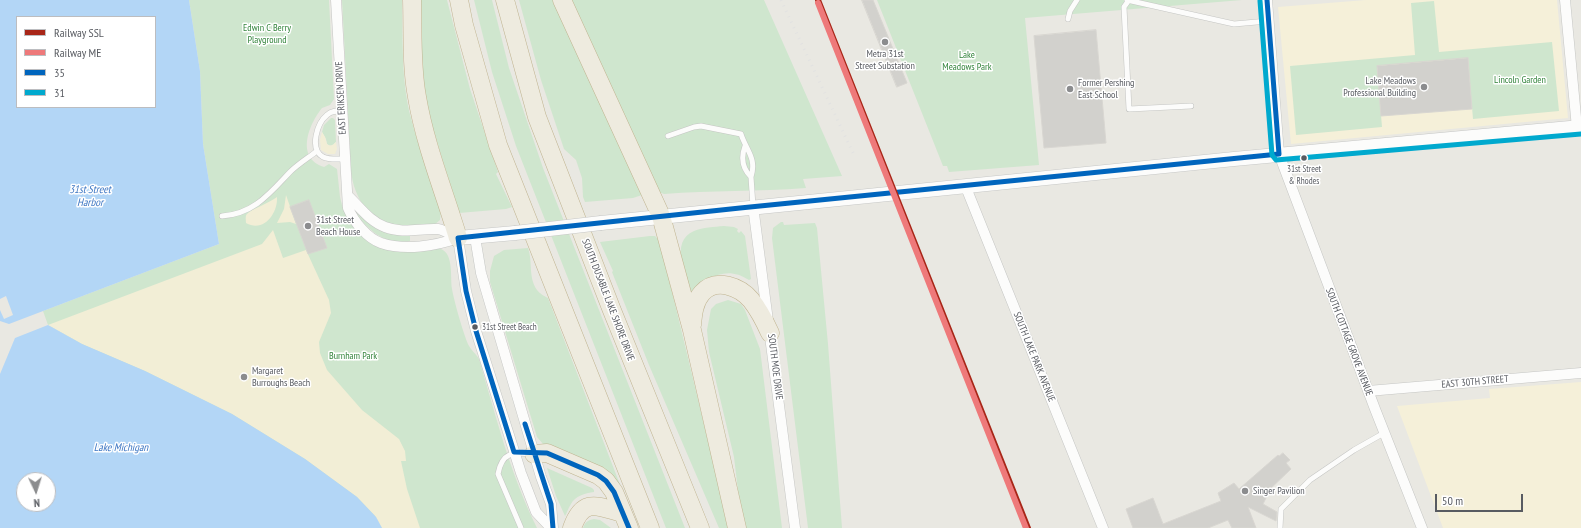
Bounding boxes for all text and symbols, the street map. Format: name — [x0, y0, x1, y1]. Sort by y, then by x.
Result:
legend — [16, 16, 156, 108]
park label: Edwin C Berry Playground — [243, 22, 291, 46]
text: Railway SSL — [54, 25, 104, 40]
marker: Metra 31st Street Substation — [880, 37, 890, 47]
text: Railway ME — [54, 45, 101, 60]
place label: Metra 31st Street Substation — [855, 48, 915, 72]
park label: Lake Meadows Park — [942, 49, 992, 72]
street label: EAST ERIKSEN DRIVE — [333, 61, 349, 135]
text: 35 — [54, 65, 65, 80]
park label: Lincoln Garden — [1494, 74, 1546, 86]
place label: Lake Meadows Professional Building — [1343, 75, 1416, 98]
place label: Former Pershing East School — [1078, 77, 1134, 100]
marker: Lake Meadows Professional Building — [1419, 82, 1429, 92]
marker: Former Pershing East School — [1065, 84, 1075, 94]
text: 31 — [54, 85, 65, 100]
marker: 31st Street & Rhodes — [1299, 153, 1309, 163]
place label: 31st Street & Rhodes — [1287, 164, 1321, 185]
water label: 31st Street Harbor — [69, 183, 111, 209]
place label: 31st Street Beach House — [316, 214, 360, 238]
marker: 31st Street Beach House — [303, 221, 313, 231]
street label: SOUTH DUSABLE LAKE SHORE DRIVE — [579, 237, 637, 363]
street label: SOUTH COTTAGE GROVE AVENUE — [1323, 286, 1375, 398]
street label: SOUTH LAKE PARK AVENUE — [1010, 310, 1058, 404]
marker: 31st Street Beach — [470, 322, 480, 332]
place label: 31st Street Beach — [482, 322, 537, 332]
street label: SOUTH MOE DRIVE — [765, 333, 785, 401]
park label: Burnham Park — [329, 350, 377, 362]
place label: Margaret Burroughs Beach — [252, 365, 310, 388]
marker: Margaret Burroughs Beach — [239, 372, 249, 382]
street label: EAST 30TH STREET — [1441, 373, 1509, 391]
water label: Lake Michigan — [94, 441, 148, 455]
north arrow — [16, 472, 56, 512]
place label: Singer Pavilion — [1253, 485, 1305, 497]
marker: Singer Pavilion — [1240, 486, 1250, 496]
scale bar — [1437, 486, 1525, 512]
text: 50 m — [1442, 493, 1463, 508]
text: N — [33, 496, 40, 510]

